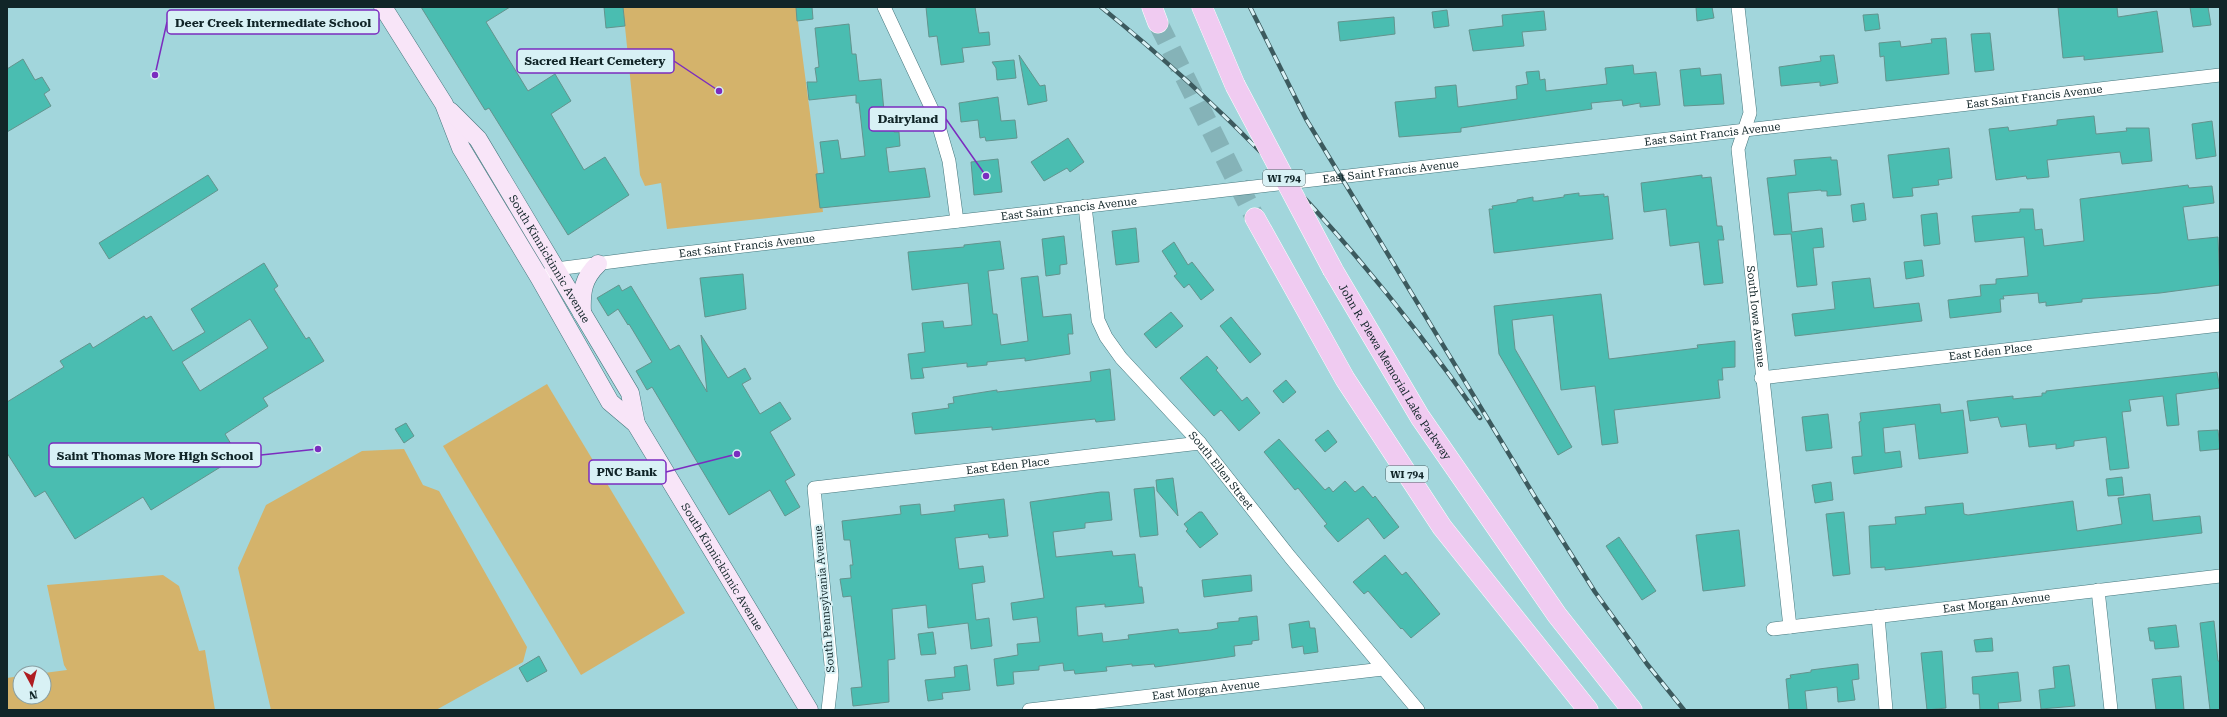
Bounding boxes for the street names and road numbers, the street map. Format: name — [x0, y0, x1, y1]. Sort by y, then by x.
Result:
street label: East Saint Francis Avenue — [1966, 83, 2103, 111]
street label: East Saint Francis Avenue — [1644, 120, 1781, 149]
street label: East Saint Francis Avenue — [1322, 157, 1459, 186]
road number: WI 794 — [1263, 170, 1305, 186]
street label: South Kinnickinnic Avenue — [506, 193, 592, 325]
street label: East Saint Francis Avenue — [1000, 195, 1138, 223]
street label: East Saint Francis Avenue — [678, 232, 816, 260]
street label: South Iowa Avenue — [1744, 265, 1768, 368]
street label: John R. Plewa Memorial Lake Parkway — [1336, 281, 1454, 463]
street label: East Eden Place — [1948, 341, 2033, 363]
street label: South Ellen Street — [1186, 429, 1256, 512]
street label: East Eden Place — [965, 455, 1050, 477]
road number: WI 794 — [1386, 466, 1428, 482]
street label: South Kinnickinnic Avenue — [678, 501, 765, 633]
street label: South Pennsylvania Avenue — [812, 525, 837, 673]
street label: East Morgan Avenue — [1942, 590, 2051, 616]
street label: East Morgan Avenue — [1151, 677, 1260, 703]

